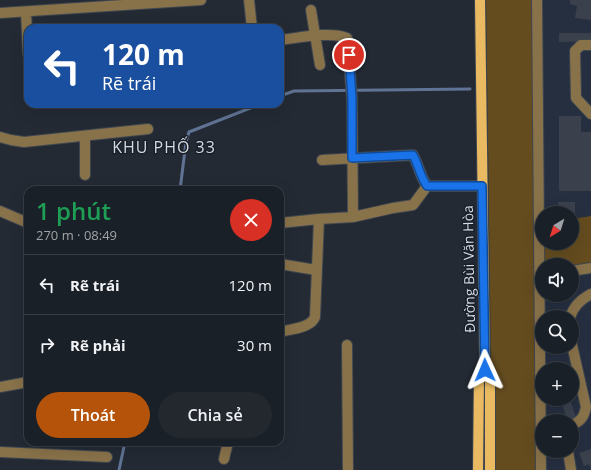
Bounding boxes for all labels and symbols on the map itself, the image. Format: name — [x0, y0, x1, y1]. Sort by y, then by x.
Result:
pin — [332, 38, 366, 72]
district label: KHU PHỐ 33 — [112, 136, 216, 158]
street label: Đường Bùi Văn Hòa — [458, 205, 479, 333]
north arrow — [535, 206, 579, 250]
position arrow — [464, 349, 506, 391]

